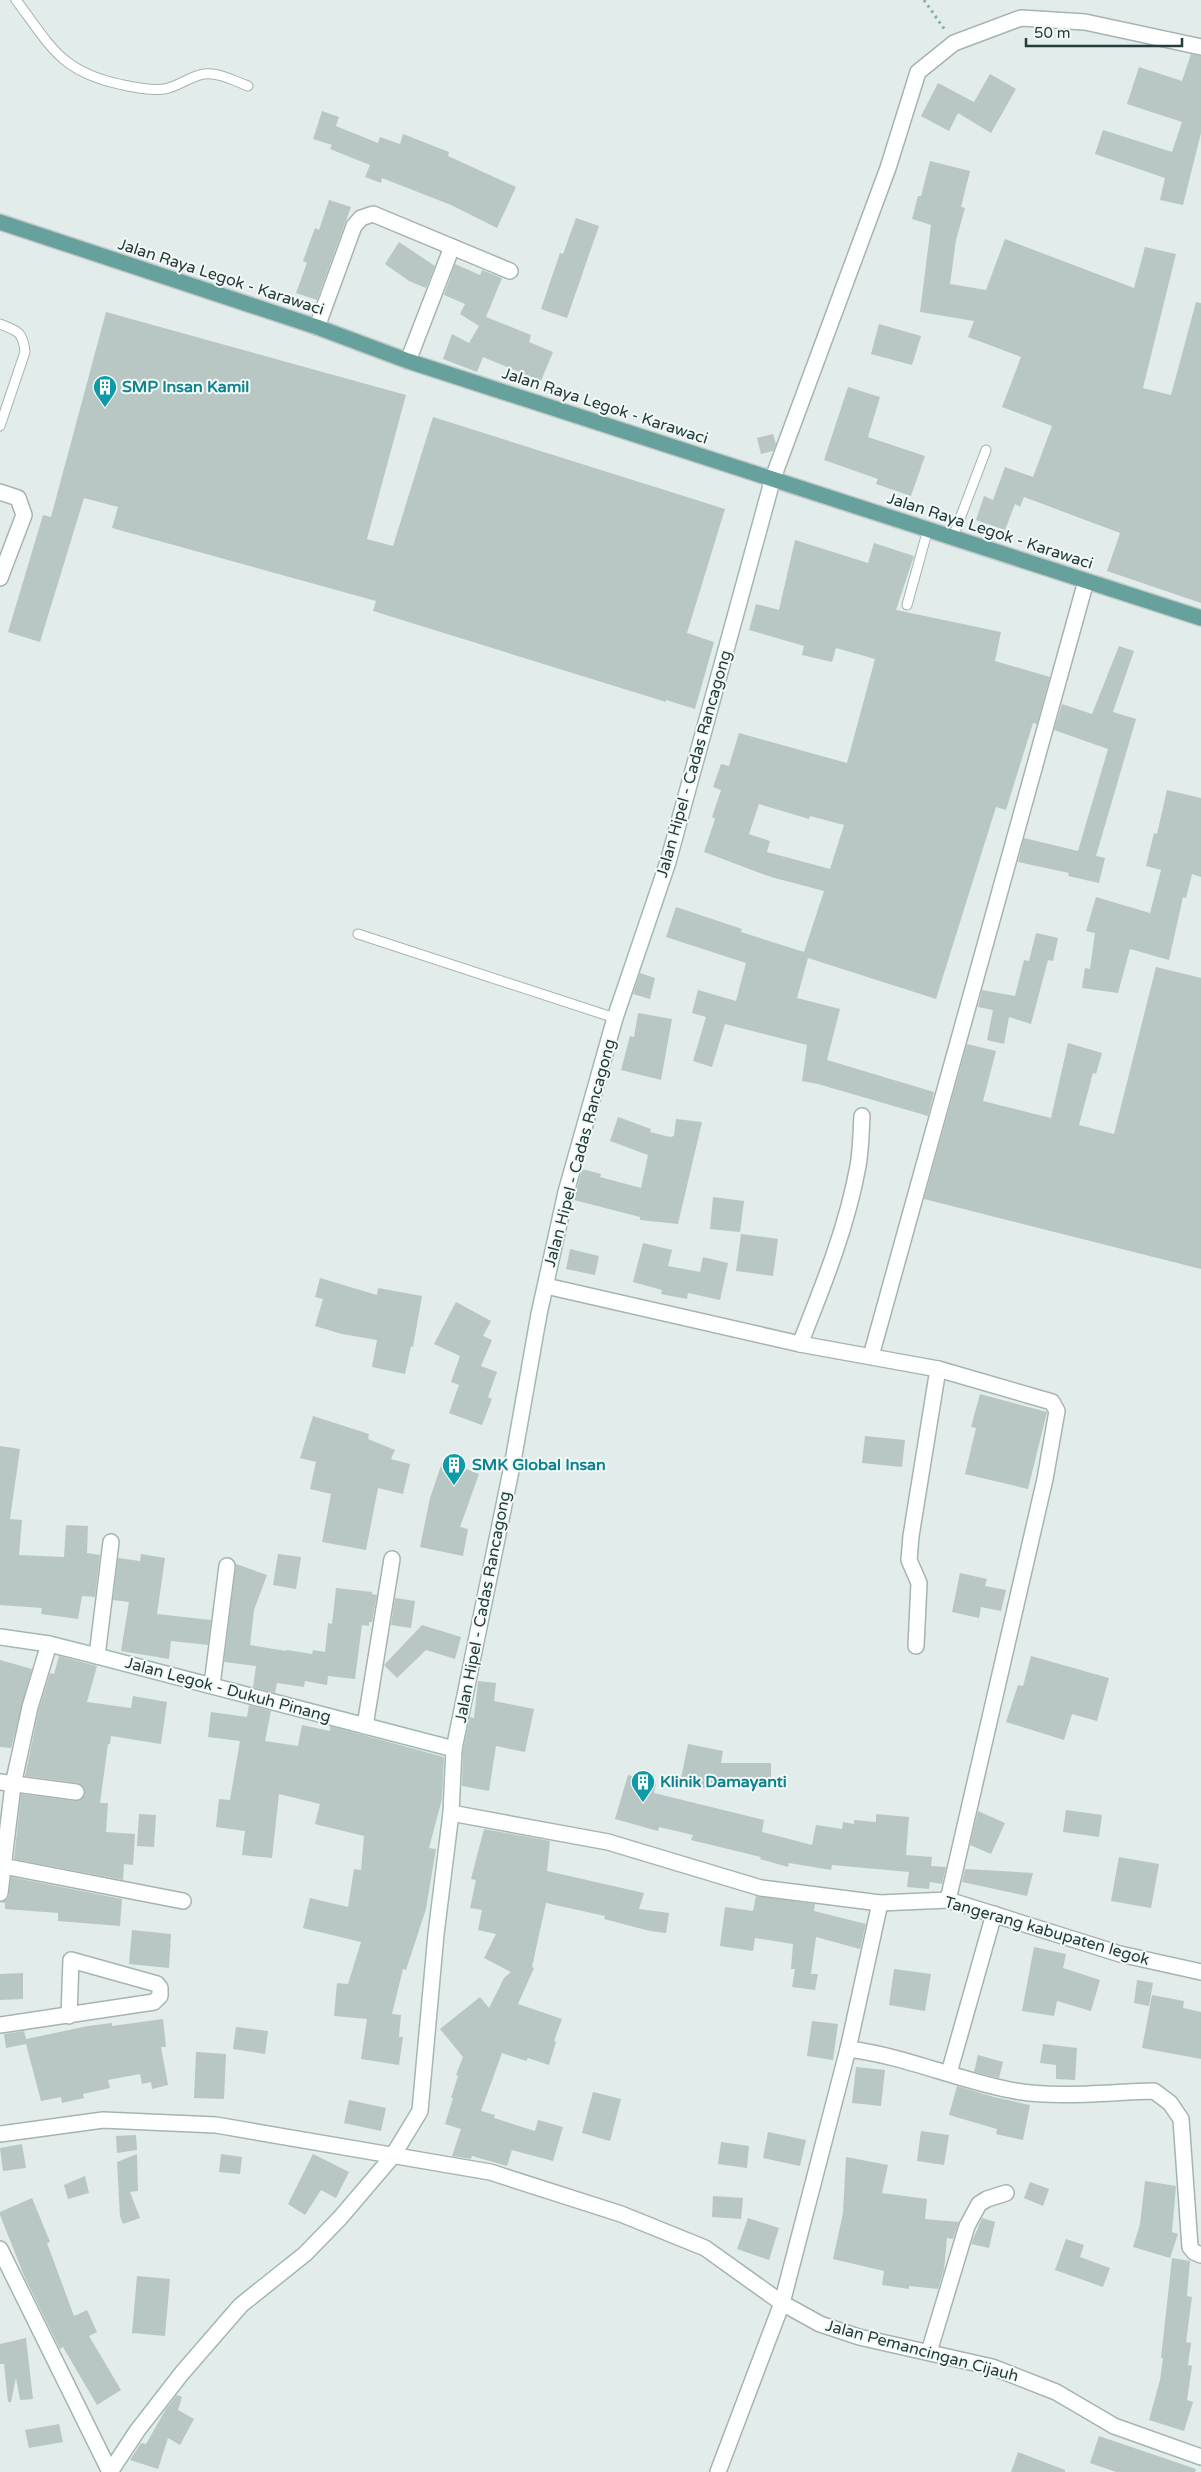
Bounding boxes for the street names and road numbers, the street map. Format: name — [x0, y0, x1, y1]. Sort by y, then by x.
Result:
street label: Jalan Raya Legok - Karawaci — [115, 234, 327, 320]
street label: Jalan Raya Legok - Karawaci — [499, 363, 711, 449]
street label: Jalan Raya Legok - Karawaci — [884, 488, 1096, 574]
street label: Jalan Hipel - Cadas Rancagong — [652, 648, 736, 880]
street label: Jalan Hipel - Cadas Rancagong — [540, 1037, 620, 1269]
street label: Jalan Hipel - Cadas Rancagong — [451, 1489, 515, 1725]
street label: Jalan Legok - Dukuh Pinang — [123, 1653, 333, 1727]
street label: Tangerang kabupaten legok — [942, 1892, 1152, 1970]
street label: Jalan Pemancingan Cijauh — [823, 2316, 1021, 2386]

